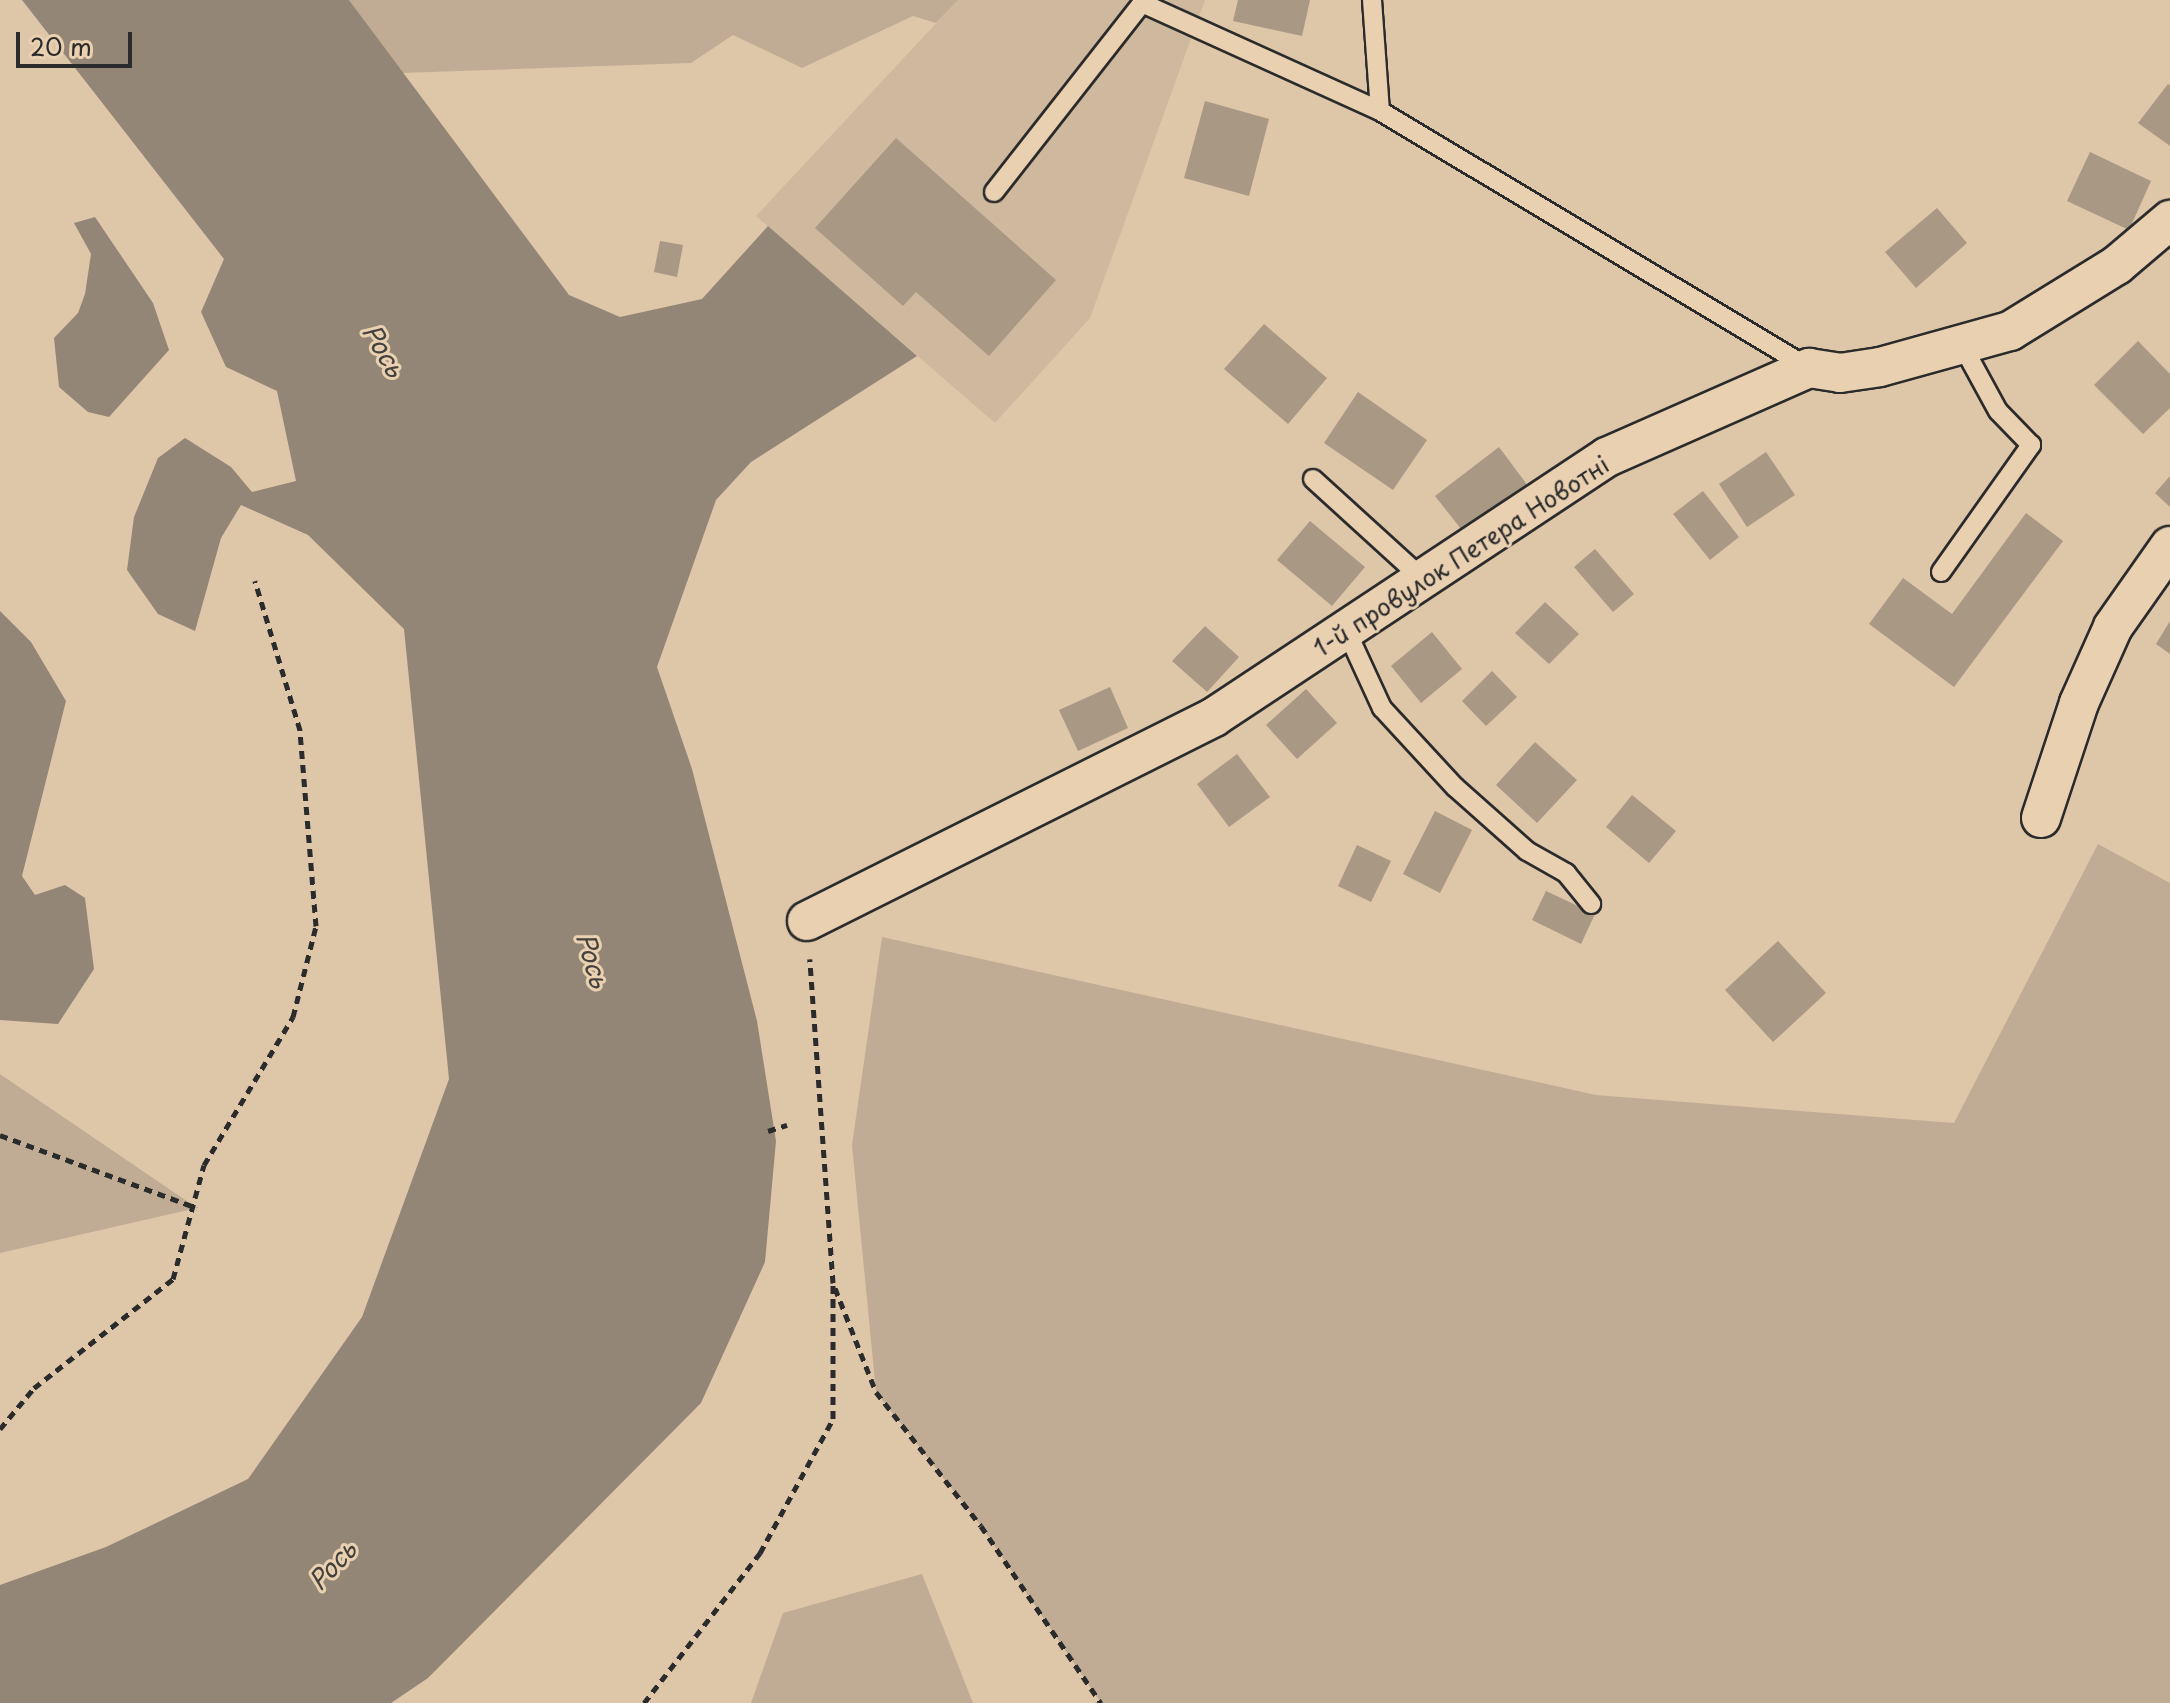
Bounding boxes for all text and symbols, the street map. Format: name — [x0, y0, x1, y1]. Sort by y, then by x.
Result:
scale bar — [20, 16, 136, 66]
text: 20 m — [30, 28, 92, 64]
water label: Рось — [357, 318, 411, 382]
street label: 1-й провулок Петера Новотні — [1307, 449, 1615, 663]
water label: Рось — [570, 929, 616, 991]
water label: Рось — [302, 1534, 362, 1596]

